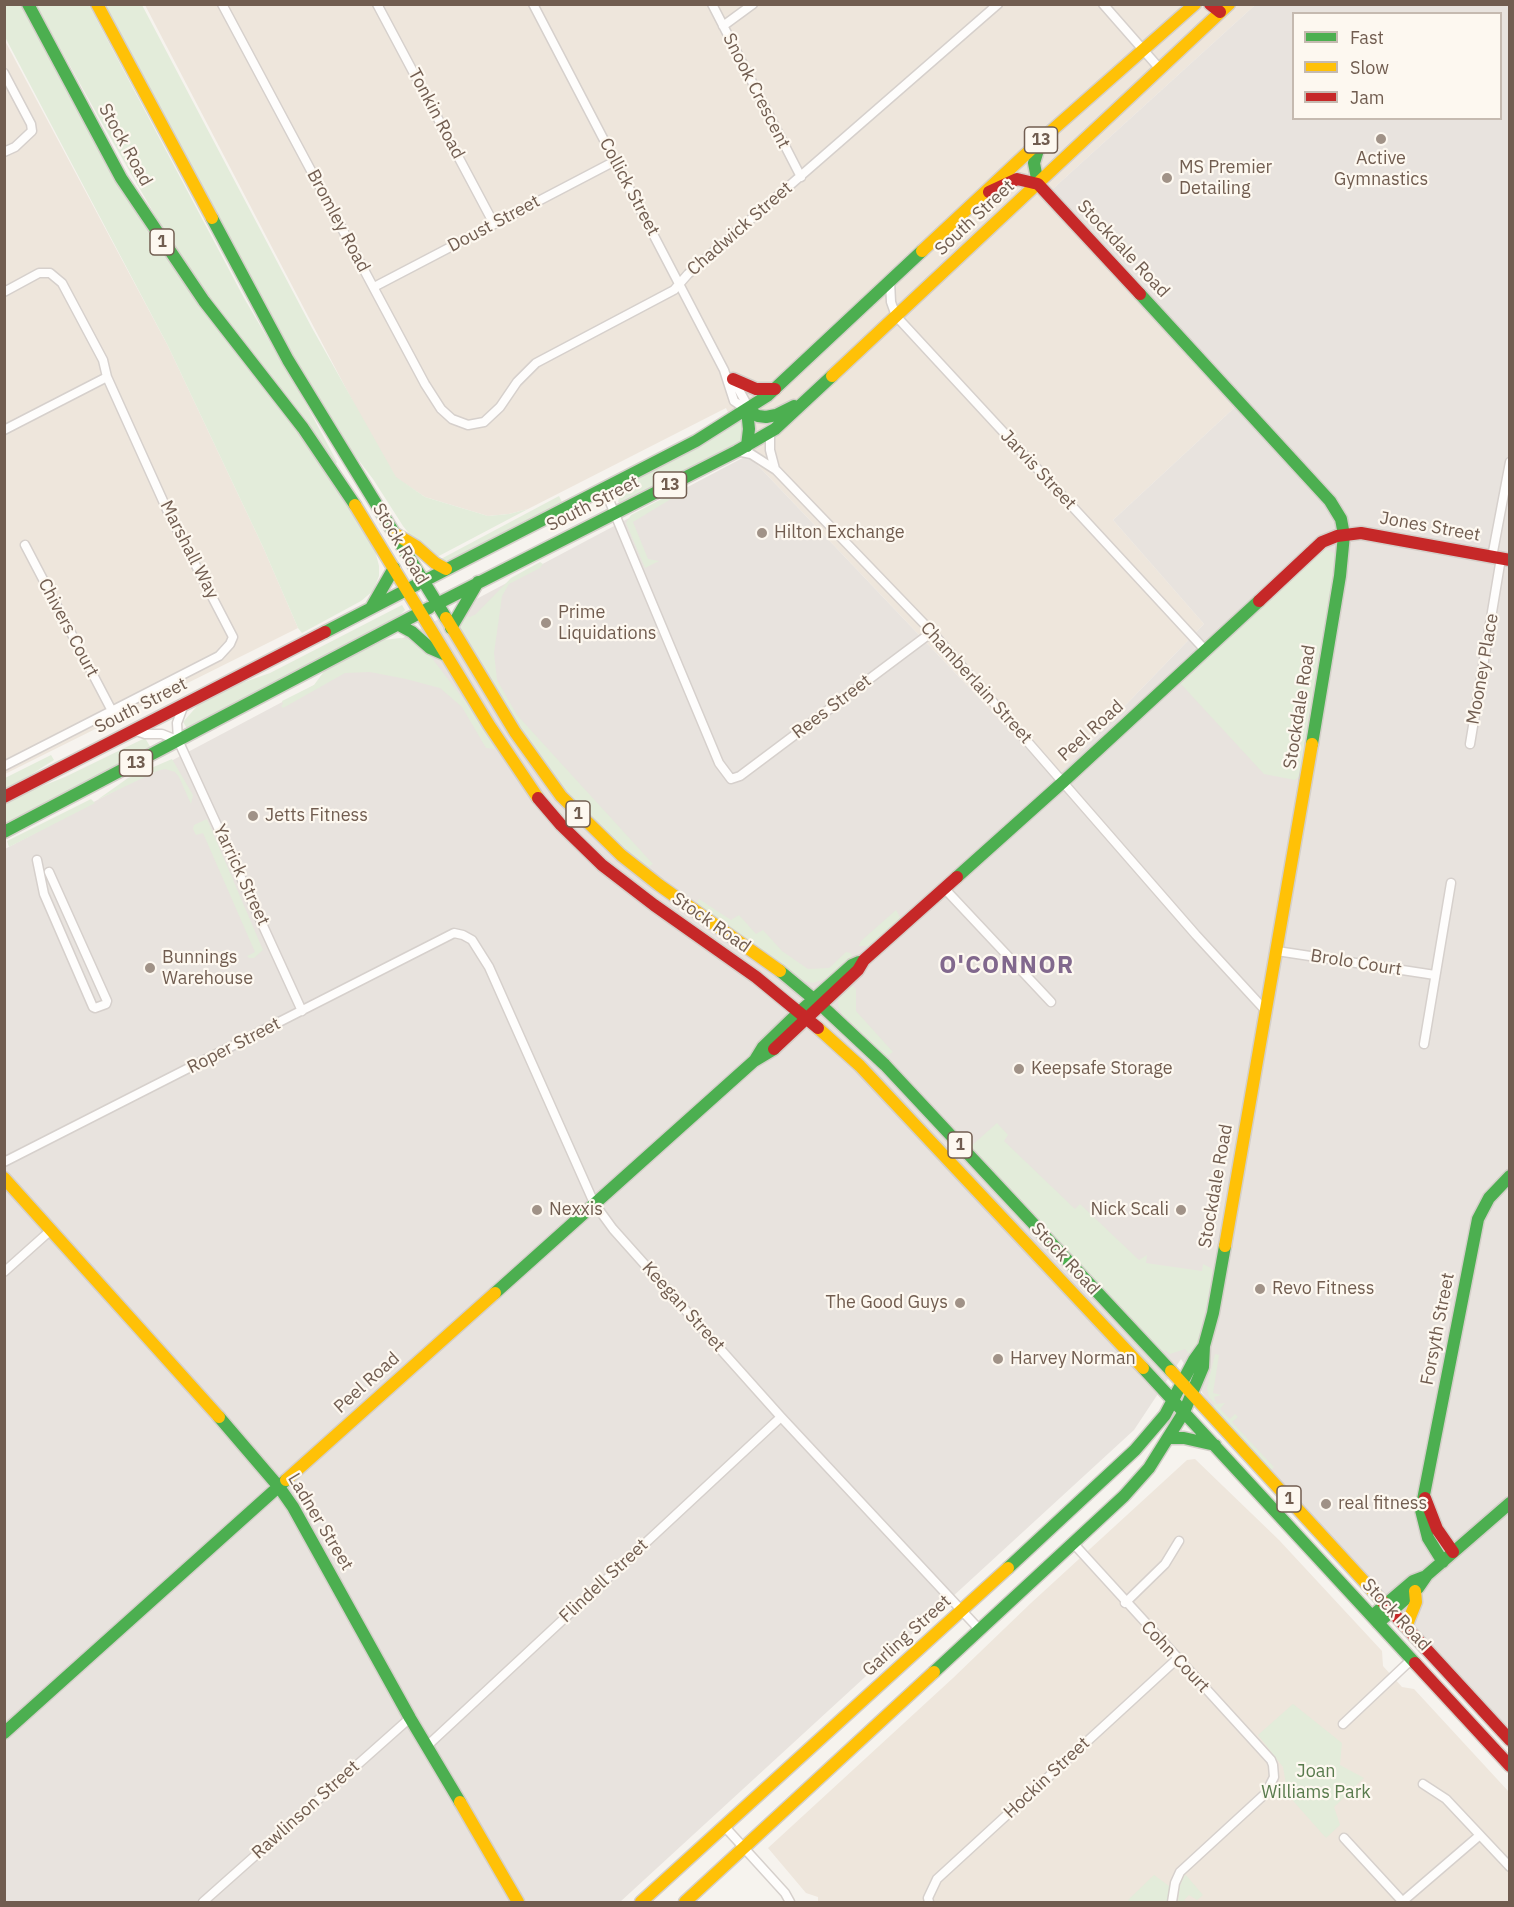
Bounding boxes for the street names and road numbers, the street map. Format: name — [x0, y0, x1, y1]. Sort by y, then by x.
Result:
street label: Snook Crescent — [718, 30, 794, 152]
street label: Tonkin Road — [403, 65, 469, 163]
street label: Stock Road — [94, 100, 156, 190]
road number: 13 — [1024, 127, 1058, 153]
street label: Collick Street — [594, 134, 664, 240]
street label: Bromley Road — [302, 166, 374, 276]
street label: South Street — [931, 176, 1019, 260]
street label: Chadwick Street — [683, 178, 797, 280]
street label: Doust Street — [444, 191, 544, 257]
street label: Stockdale Road — [1072, 196, 1174, 302]
road number: 1 — [150, 229, 174, 255]
street label: Jarvis Street — [996, 426, 1080, 514]
street label: South Street — [543, 471, 643, 537]
road number: 13 — [654, 472, 686, 498]
street label: Marshall Way — [155, 497, 223, 603]
street label: Stock Road — [367, 499, 433, 589]
street label: Jones Street — [1378, 508, 1482, 546]
street label: Chivers Court — [33, 575, 103, 681]
street label: Mooney Place — [1463, 612, 1503, 726]
street label: Chamberlain Street — [916, 618, 1036, 748]
street label: Stockdale Road — [1280, 643, 1320, 771]
street label: Rees Street — [788, 670, 876, 744]
street label: South Street — [91, 673, 191, 739]
street label: Peel Road — [1054, 696, 1128, 766]
road number: 13 — [120, 750, 152, 776]
road number: 1 — [566, 801, 590, 827]
street label: Yarrick Street — [208, 821, 274, 929]
street label: Stock Road — [668, 888, 754, 958]
street label: Brolo Court — [1309, 945, 1403, 981]
street label: Roper Street — [184, 1013, 284, 1079]
street label: Stockdale Road — [1194, 1122, 1238, 1250]
road number: 1 — [948, 1132, 972, 1158]
street label: Stock Road — [1026, 1218, 1104, 1300]
street label: Keegan Street — [637, 1258, 729, 1356]
street label: Forsyth Street — [1417, 1271, 1459, 1387]
street label: Peel Road — [330, 1348, 404, 1418]
street label: Ladner Street — [283, 1470, 357, 1574]
road number: 1 — [1277, 1486, 1301, 1512]
street label: Flindell Street — [555, 1534, 653, 1628]
street label: Stock Road — [1357, 1574, 1435, 1656]
street label: Garling Street — [858, 1591, 956, 1681]
street label: Cohn Court — [1136, 1617, 1214, 1697]
street label: Hockin Street — [1000, 1733, 1094, 1823]
street label: Rawlinson Street — [248, 1756, 364, 1864]

